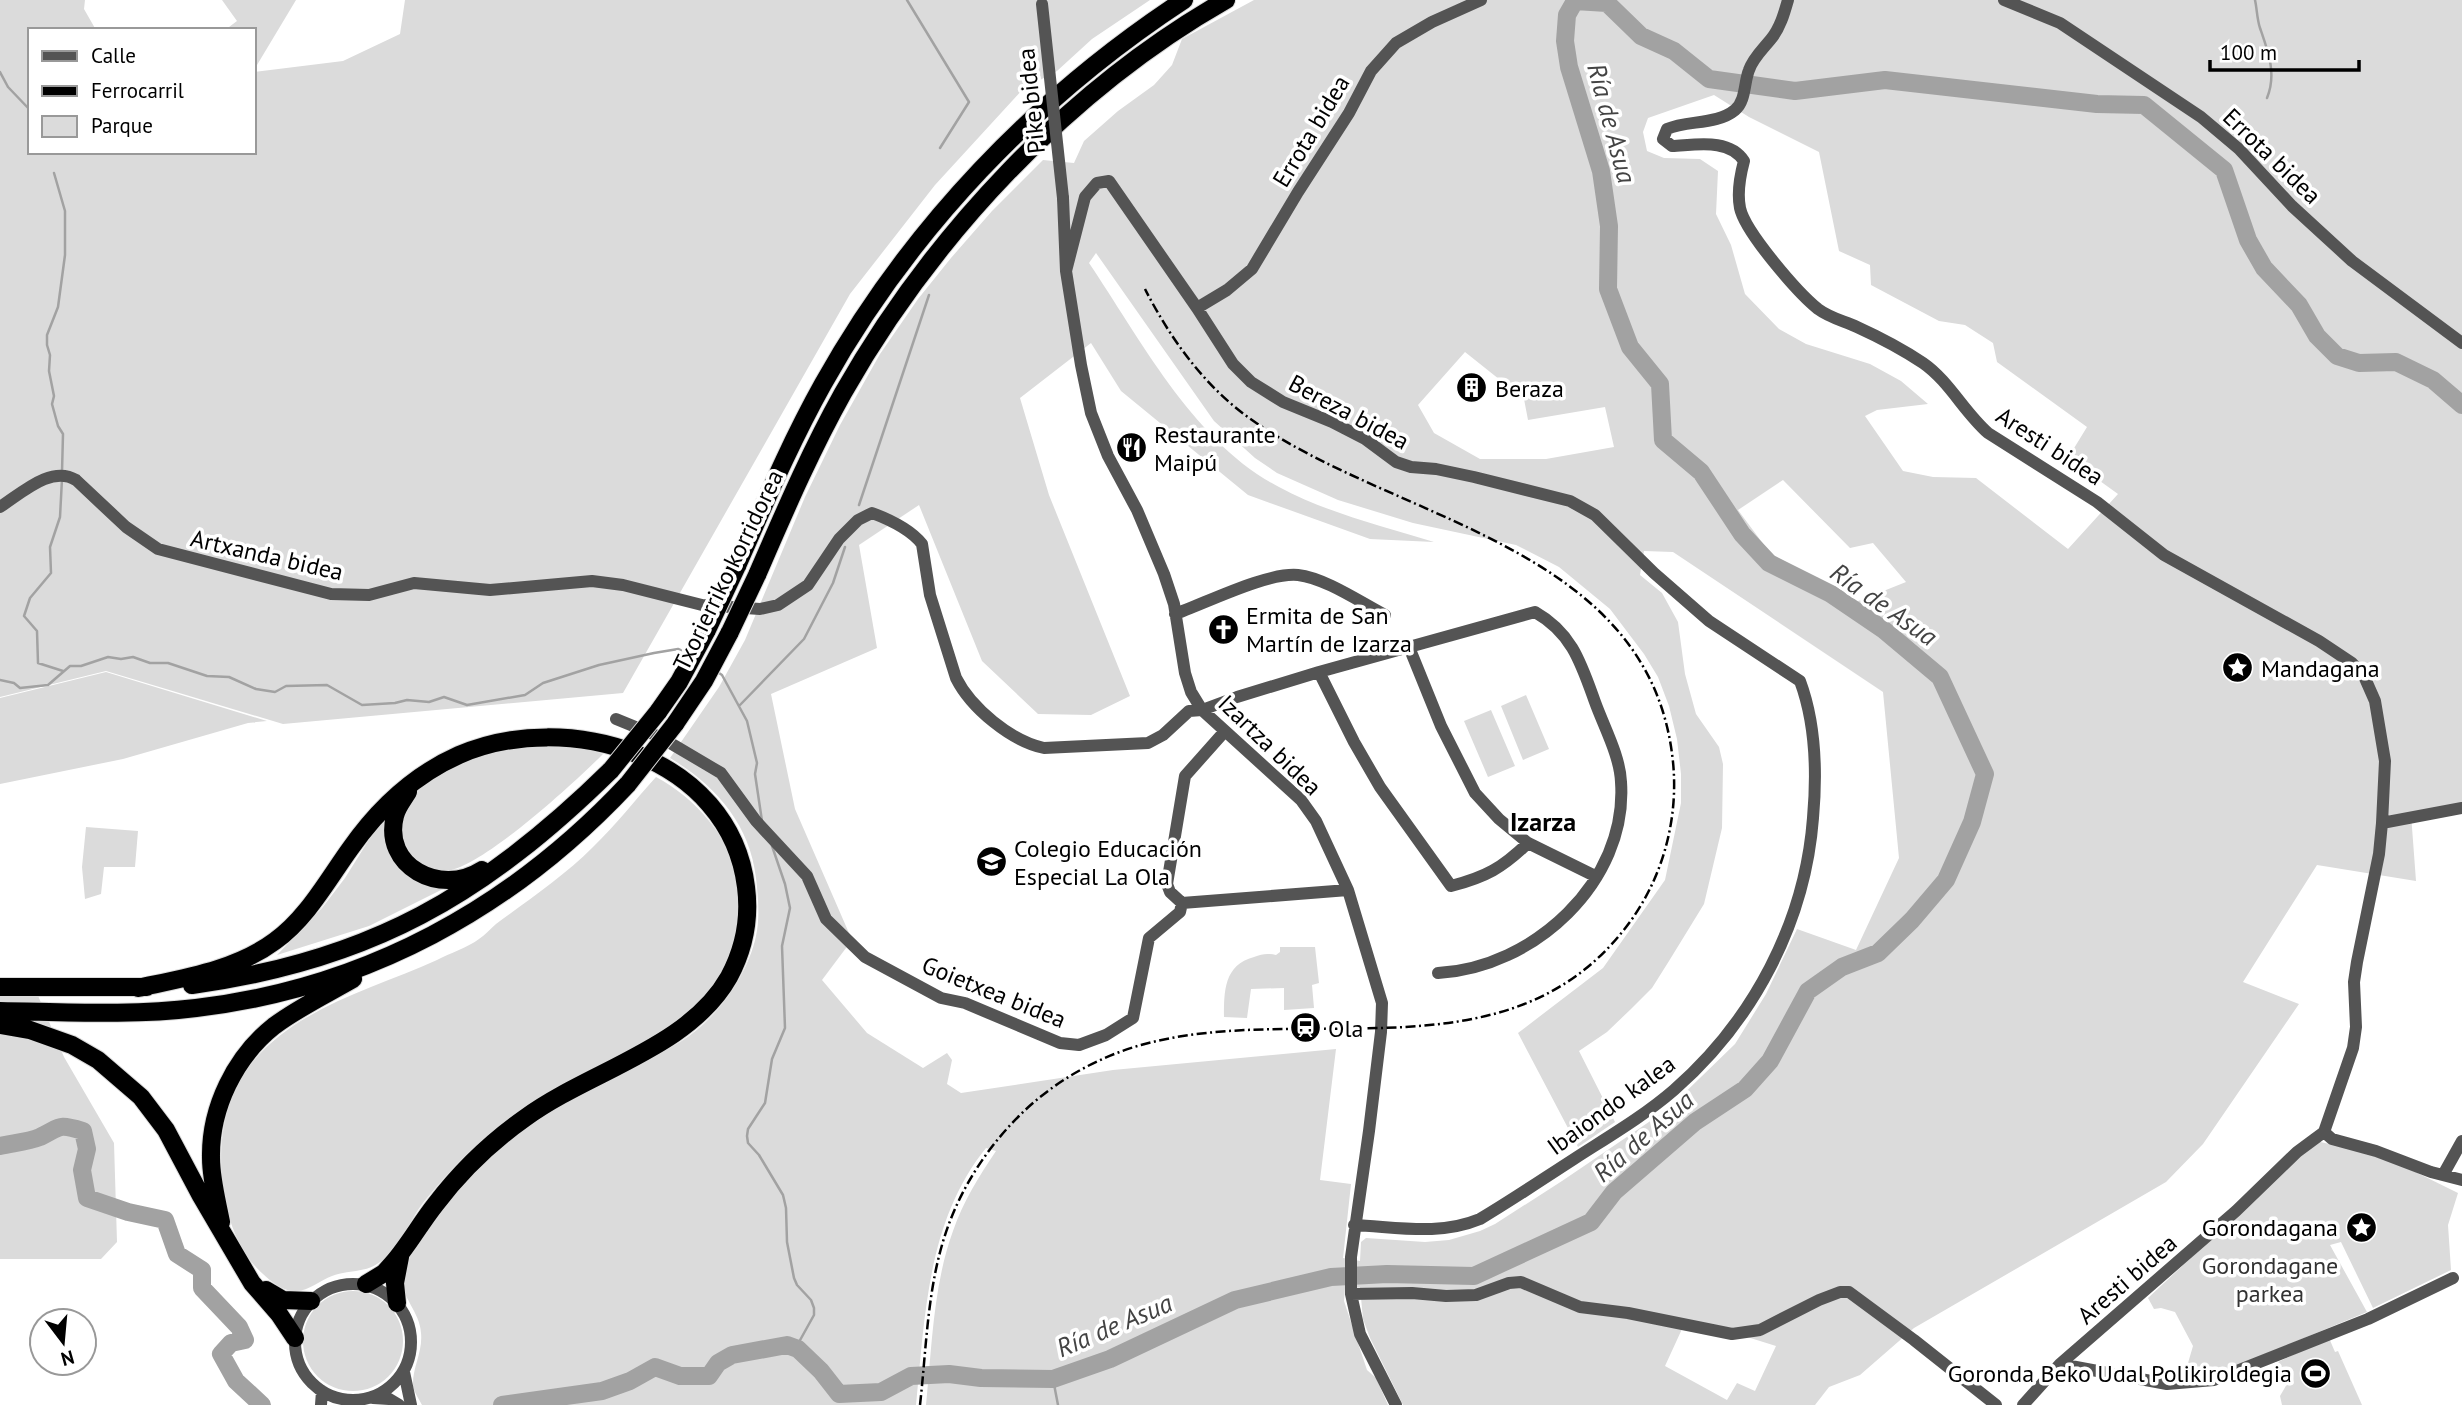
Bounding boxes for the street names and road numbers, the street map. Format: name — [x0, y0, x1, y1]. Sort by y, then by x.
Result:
street label: Pike bidea — [1010, 47, 1052, 155]
street label: Errota bidea — [1266, 69, 1356, 193]
street label: Errota bidea — [2216, 101, 2328, 211]
street label: Bereza bidea — [1284, 367, 1414, 457]
street label: Aresti bidea — [1990, 400, 2110, 492]
street label: Txorierriko korridorea — [666, 464, 790, 676]
street label: Artxanda bidea — [188, 522, 346, 588]
street label: Izartza bidea — [1212, 688, 1328, 802]
street label: Goietxea bidea — [917, 949, 1071, 1035]
street label: Ibaiondo kalea — [1541, 1048, 1681, 1162]
street label: Aresti bidea — [2071, 1227, 2183, 1331]

